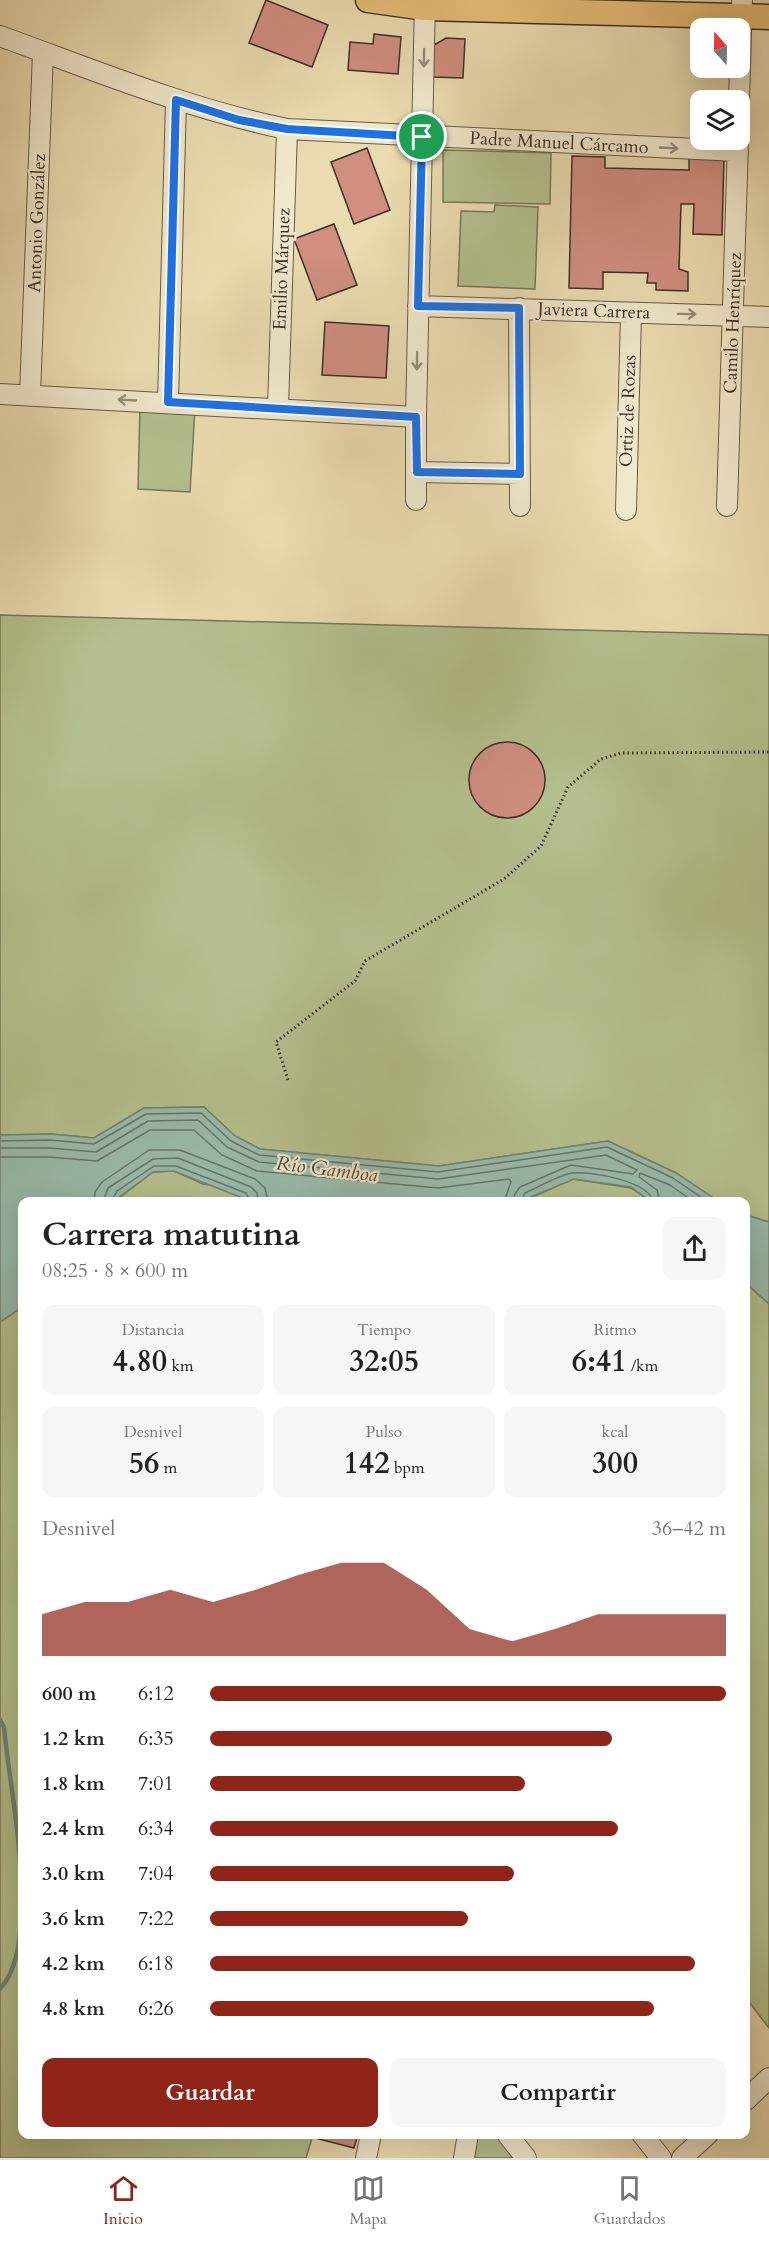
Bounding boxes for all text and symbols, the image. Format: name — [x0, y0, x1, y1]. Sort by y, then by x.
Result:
north arrow — [690, 18, 750, 78]
map controls — [690, 18, 750, 150]
one-way arrow — [418, 48, 430, 68]
button: layers — [690, 90, 750, 150]
pin — [396, 111, 447, 162]
icon: arrive — [405, 120, 438, 153]
street label: Padre Manuel Cárcamo — [469, 126, 649, 160]
one-way arrow — [659, 142, 679, 154]
street label: Antonio González — [22, 153, 52, 293]
street label: Emilio Márquez — [267, 207, 297, 331]
street label: Camilo Henríquez — [718, 252, 748, 394]
street label: Javiera Carrera — [534, 296, 651, 325]
one-way arrow — [676, 309, 696, 320]
one-way arrow — [411, 351, 423, 371]
street label: Ortiz de Rozas — [614, 354, 642, 468]
one-way arrow — [117, 395, 137, 406]
water label: Río Gamboa — [275, 1149, 379, 1189]
text: Carrera matutina — [42, 1212, 300, 1257]
button: share — [663, 1217, 726, 1280]
text: 08:25 · 8 × 600 m — [42, 1257, 188, 1284]
text: Distancia — [122, 1319, 184, 1341]
text: Tiempo — [357, 1319, 411, 1341]
text: Ritmo — [594, 1319, 636, 1341]
text: 4.80 — [112, 1341, 167, 1382]
text: 32:05 — [349, 1341, 419, 1382]
text: 6:41 — [572, 1341, 627, 1382]
text: km — [167, 1355, 194, 1377]
text: /km — [627, 1355, 658, 1377]
text: Desnivel — [124, 1421, 182, 1443]
text: Pulso — [366, 1421, 402, 1443]
text: kcal — [602, 1421, 628, 1443]
text: 56 — [129, 1443, 159, 1484]
text: 142 — [343, 1443, 390, 1484]
text: 300 — [592, 1443, 638, 1484]
text: m — [159, 1457, 177, 1479]
text: bpm — [390, 1457, 425, 1479]
text: Desnivel — [42, 1515, 115, 1542]
text: 36–42 m — [652, 1515, 726, 1542]
text: 600 m — [42, 1680, 97, 1707]
text: 6:12 — [138, 1680, 174, 1707]
text: 1.2 km — [42, 1725, 105, 1752]
text: 6:35 — [138, 1725, 174, 1752]
text: 1.8 km — [42, 1770, 105, 1797]
text: 7:01 — [138, 1770, 174, 1797]
text: 2.4 km — [42, 1815, 105, 1842]
text: 6:34 — [138, 1815, 174, 1842]
text: 3.0 km — [42, 1860, 105, 1887]
text: 7:04 — [138, 1860, 174, 1887]
text: 3.6 km — [42, 1905, 105, 1932]
text: 7:22 — [138, 1905, 174, 1932]
text: 4.2 km — [42, 1950, 105, 1977]
text: 6:18 — [138, 1950, 174, 1977]
text: 4.8 km — [42, 1995, 105, 2022]
text: 6:26 — [138, 1995, 174, 2022]
button: Guardar — [42, 2058, 378, 2127]
button: Compartir — [390, 2058, 726, 2127]
tab: Inicio — [103, 2172, 143, 2230]
tab: Mapa — [349, 2172, 387, 2230]
tab: Guardados — [594, 2172, 666, 2230]

